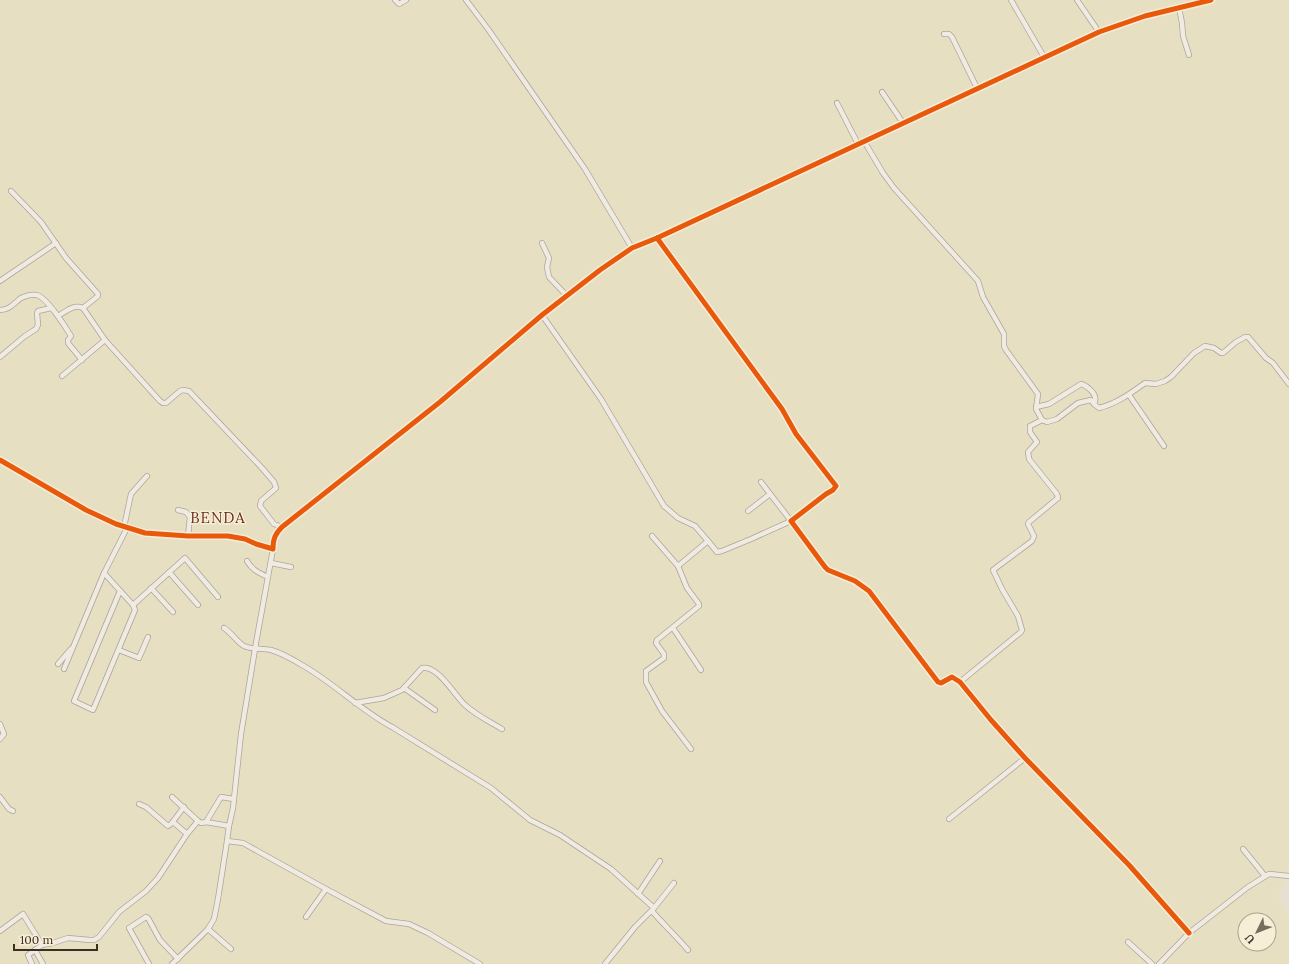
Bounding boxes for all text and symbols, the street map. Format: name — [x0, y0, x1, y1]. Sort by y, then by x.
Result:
district label: BENDA — [190, 508, 246, 527]
north arrow — [1237, 912, 1277, 952]
scale bar — [14, 926, 97, 952]
text: U — [1241, 931, 1258, 947]
text: 100 m — [20, 932, 53, 947]

